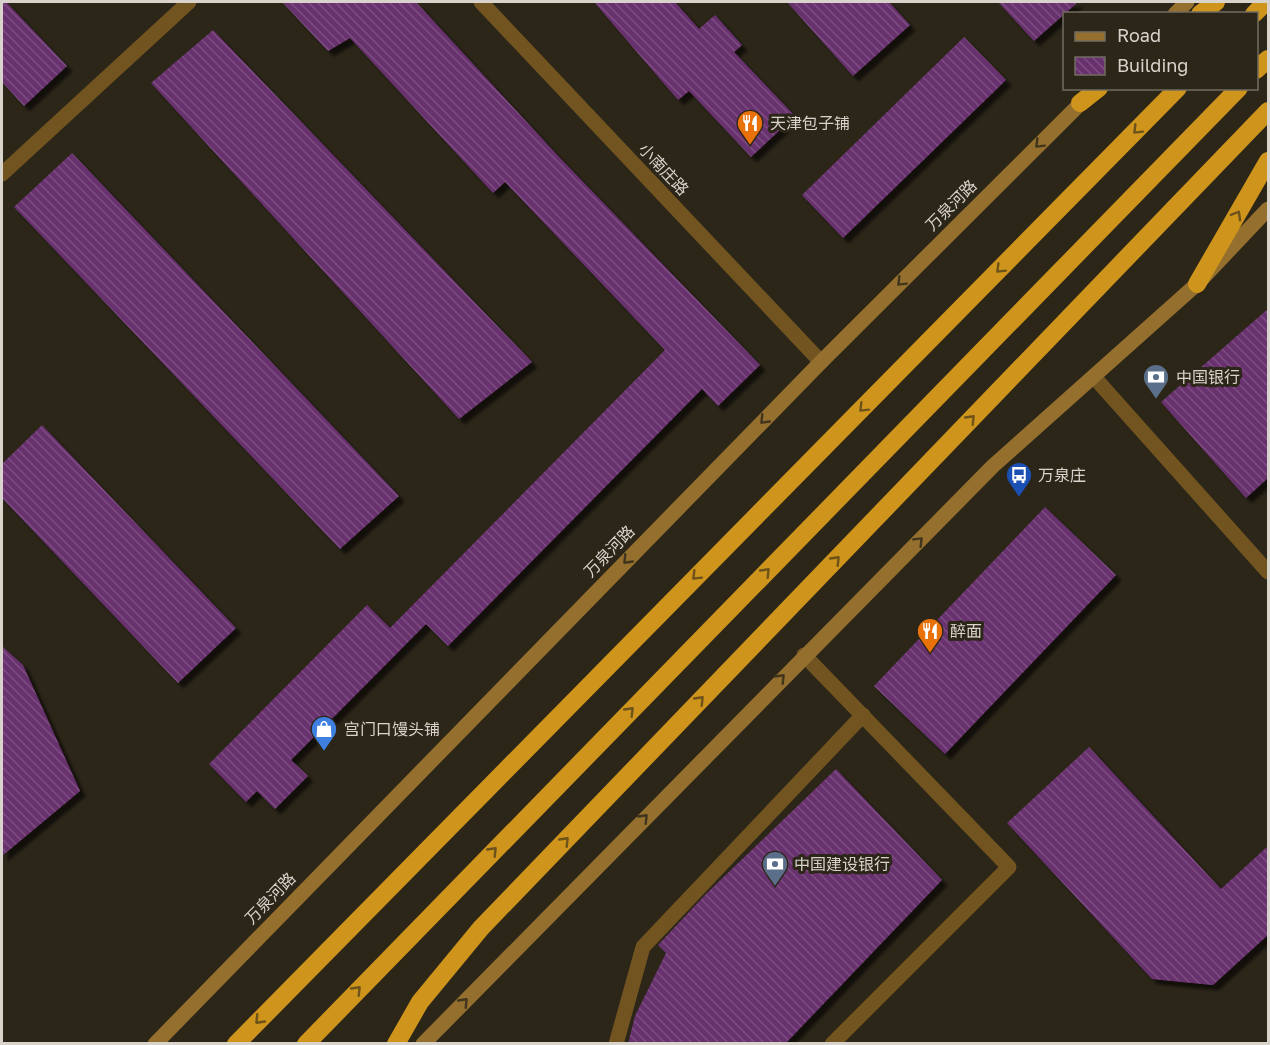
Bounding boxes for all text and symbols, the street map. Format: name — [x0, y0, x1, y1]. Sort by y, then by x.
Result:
legend — [1063, 12, 1258, 90]
text: Road — [1117, 24, 1161, 46]
text: Building — [1117, 54, 1188, 76]
restaurant icon: 天津包子铺 — [735, 108, 765, 146]
place label: 天津包子铺 — [770, 113, 850, 133]
one-way arrow — [1133, 124, 1144, 134]
one-way arrow — [1035, 138, 1046, 148]
street label: 小南庄路 — [635, 139, 693, 199]
street label: 万泉河路 — [921, 175, 981, 235]
one-way arrow — [1230, 211, 1241, 221]
one-way arrow — [996, 262, 1007, 272]
one-way arrow — [897, 275, 908, 286]
bank icon: 中国银行 — [1141, 362, 1171, 400]
place label: 中国银行 — [1176, 367, 1240, 387]
one-way arrow — [859, 401, 870, 411]
one-way arrow — [760, 413, 771, 424]
one-way arrow — [964, 416, 975, 426]
bus stop icon: 万泉庄 — [1004, 460, 1034, 498]
place label: 万泉庄 — [1038, 465, 1086, 485]
street label: 万泉河路 — [580, 521, 638, 581]
one-way arrow — [911, 537, 922, 548]
one-way arrow — [624, 552, 635, 563]
one-way arrow — [828, 556, 839, 567]
one-way arrow — [759, 568, 770, 579]
one-way arrow — [693, 569, 704, 580]
restaurant icon: 醉面 — [915, 616, 945, 654]
place label: 醉面 — [950, 621, 982, 641]
one-way arrow — [774, 675, 785, 685]
one-way arrow — [693, 697, 704, 708]
one-way arrow — [622, 708, 633, 719]
shop icon: 宫门口馒头铺 — [309, 714, 339, 752]
place label: 宫门口馒头铺 — [344, 719, 440, 739]
one-way arrow — [637, 814, 648, 825]
one-way arrow — [558, 837, 569, 847]
one-way arrow — [486, 847, 497, 858]
bank icon: 中国建设银行 — [760, 849, 790, 887]
place label: 中国建设银行 — [794, 854, 890, 874]
street label: 万泉河路 — [241, 868, 299, 928]
one-way arrow — [350, 987, 361, 997]
one-way arrow — [456, 998, 467, 1009]
one-way arrow — [255, 1013, 266, 1023]

